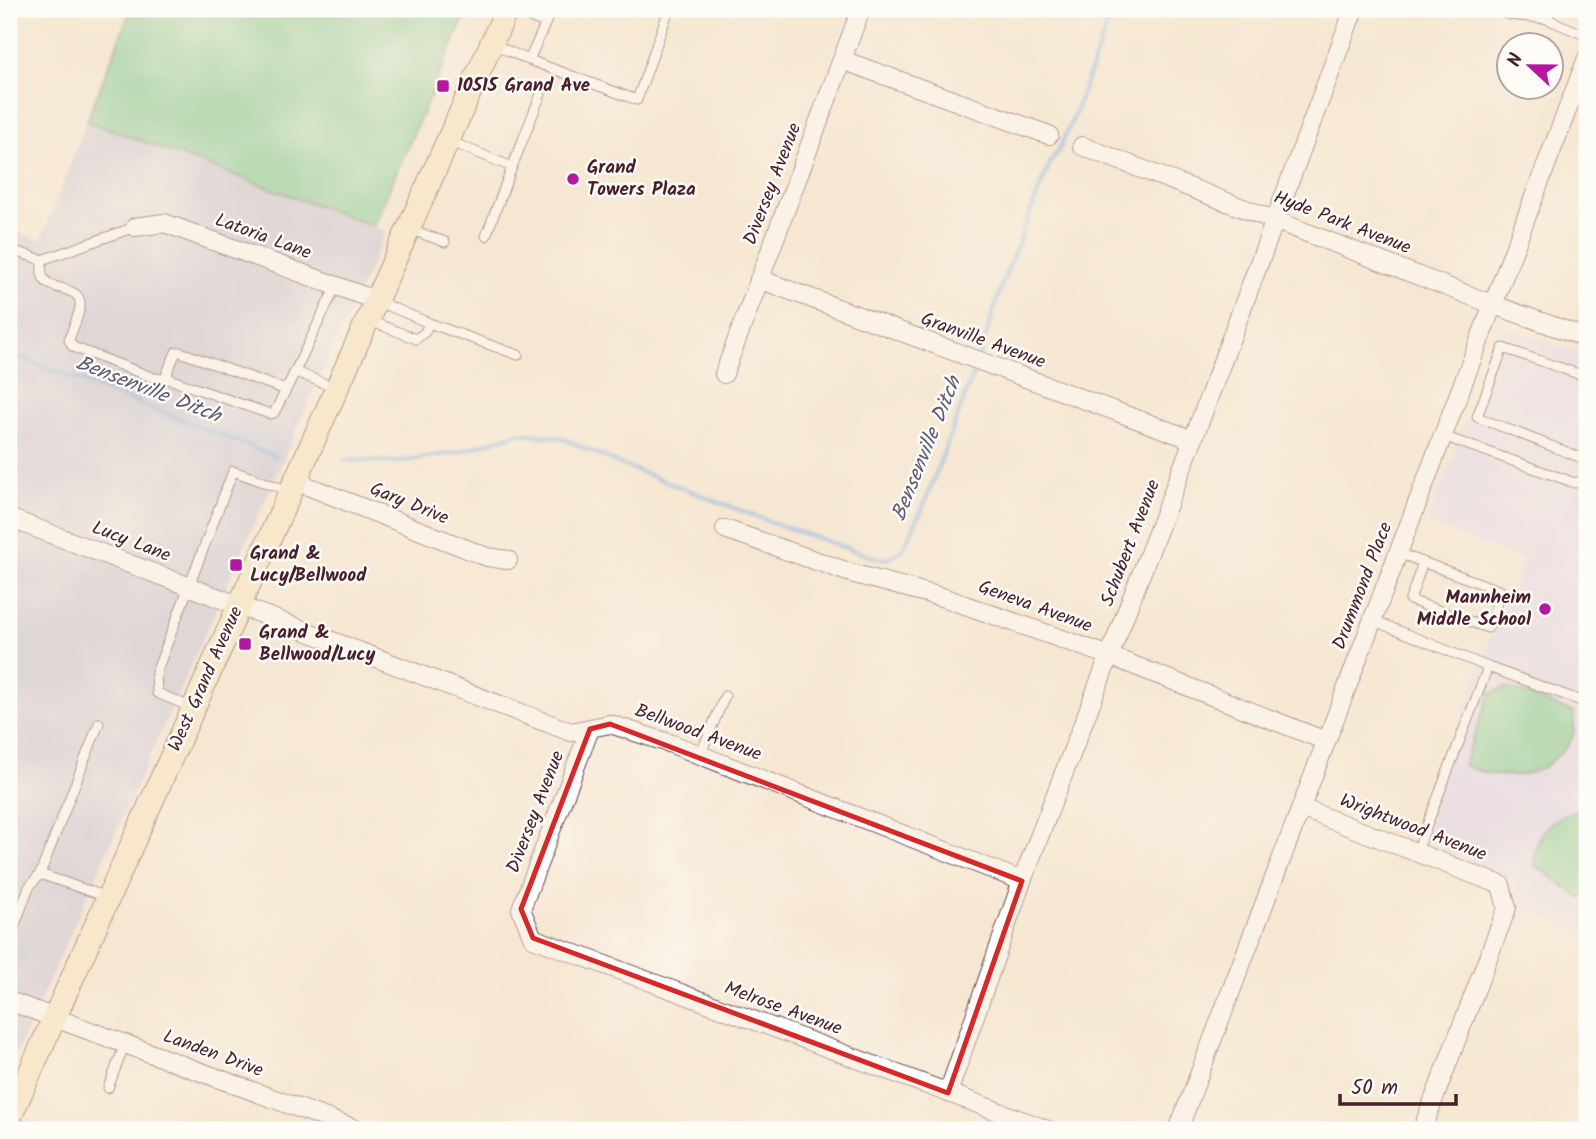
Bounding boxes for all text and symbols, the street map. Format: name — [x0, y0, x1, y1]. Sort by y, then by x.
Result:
north arrow — [1494, 32, 1564, 102]
text: N — [1500, 49, 1532, 72]
place label: 10515 Grand Ave — [457, 71, 590, 101]
marker: 10515 Grand Ave — [435, 78, 451, 94]
street label: Diversey Avenue — [736, 118, 810, 249]
place label: Grand Towers Plaza — [587, 153, 696, 205]
marker: Grand Towers Plaza — [565, 171, 581, 187]
street label: Hyde Park Avenue — [1269, 183, 1416, 263]
street label: Latoria Lane — [211, 206, 316, 268]
street label: Granville Avenue — [916, 305, 1050, 378]
water label: Bensenville Ditch — [71, 347, 227, 433]
water label: Bensenville Ditch — [883, 370, 972, 526]
street label: Gary Drive — [365, 475, 453, 534]
street label: Schubert Avenue — [1093, 475, 1169, 611]
street label: Lucy Lane — [87, 513, 175, 571]
street label: Drummond Place — [1325, 517, 1401, 654]
place label: Grand & Lucy/Bellwood — [250, 539, 367, 591]
marker: Grand & Lucy/Bellwood — [228, 557, 244, 573]
street label: Geneva Avenue — [974, 572, 1097, 642]
place label: Mannheim Middle School — [1417, 583, 1532, 635]
street label: West Grand Avenue — [160, 601, 252, 757]
marker: Mannheim Middle School — [1537, 601, 1553, 617]
place label: Grand & Bellwood/Lucy — [259, 618, 376, 670]
marker: Grand & Bellwood/Lucy — [237, 636, 253, 652]
street label: Bellwood Avenue — [630, 696, 766, 770]
street label: Diversey Avenue — [499, 746, 573, 877]
street label: Wrightwood Avenue — [1335, 786, 1491, 870]
street label: Melrose Avenue — [720, 974, 846, 1044]
street label: Landen Drive — [159, 1022, 268, 1086]
scale bar — [1340, 1062, 1456, 1106]
text: 50 m — [1351, 1072, 1398, 1105]

